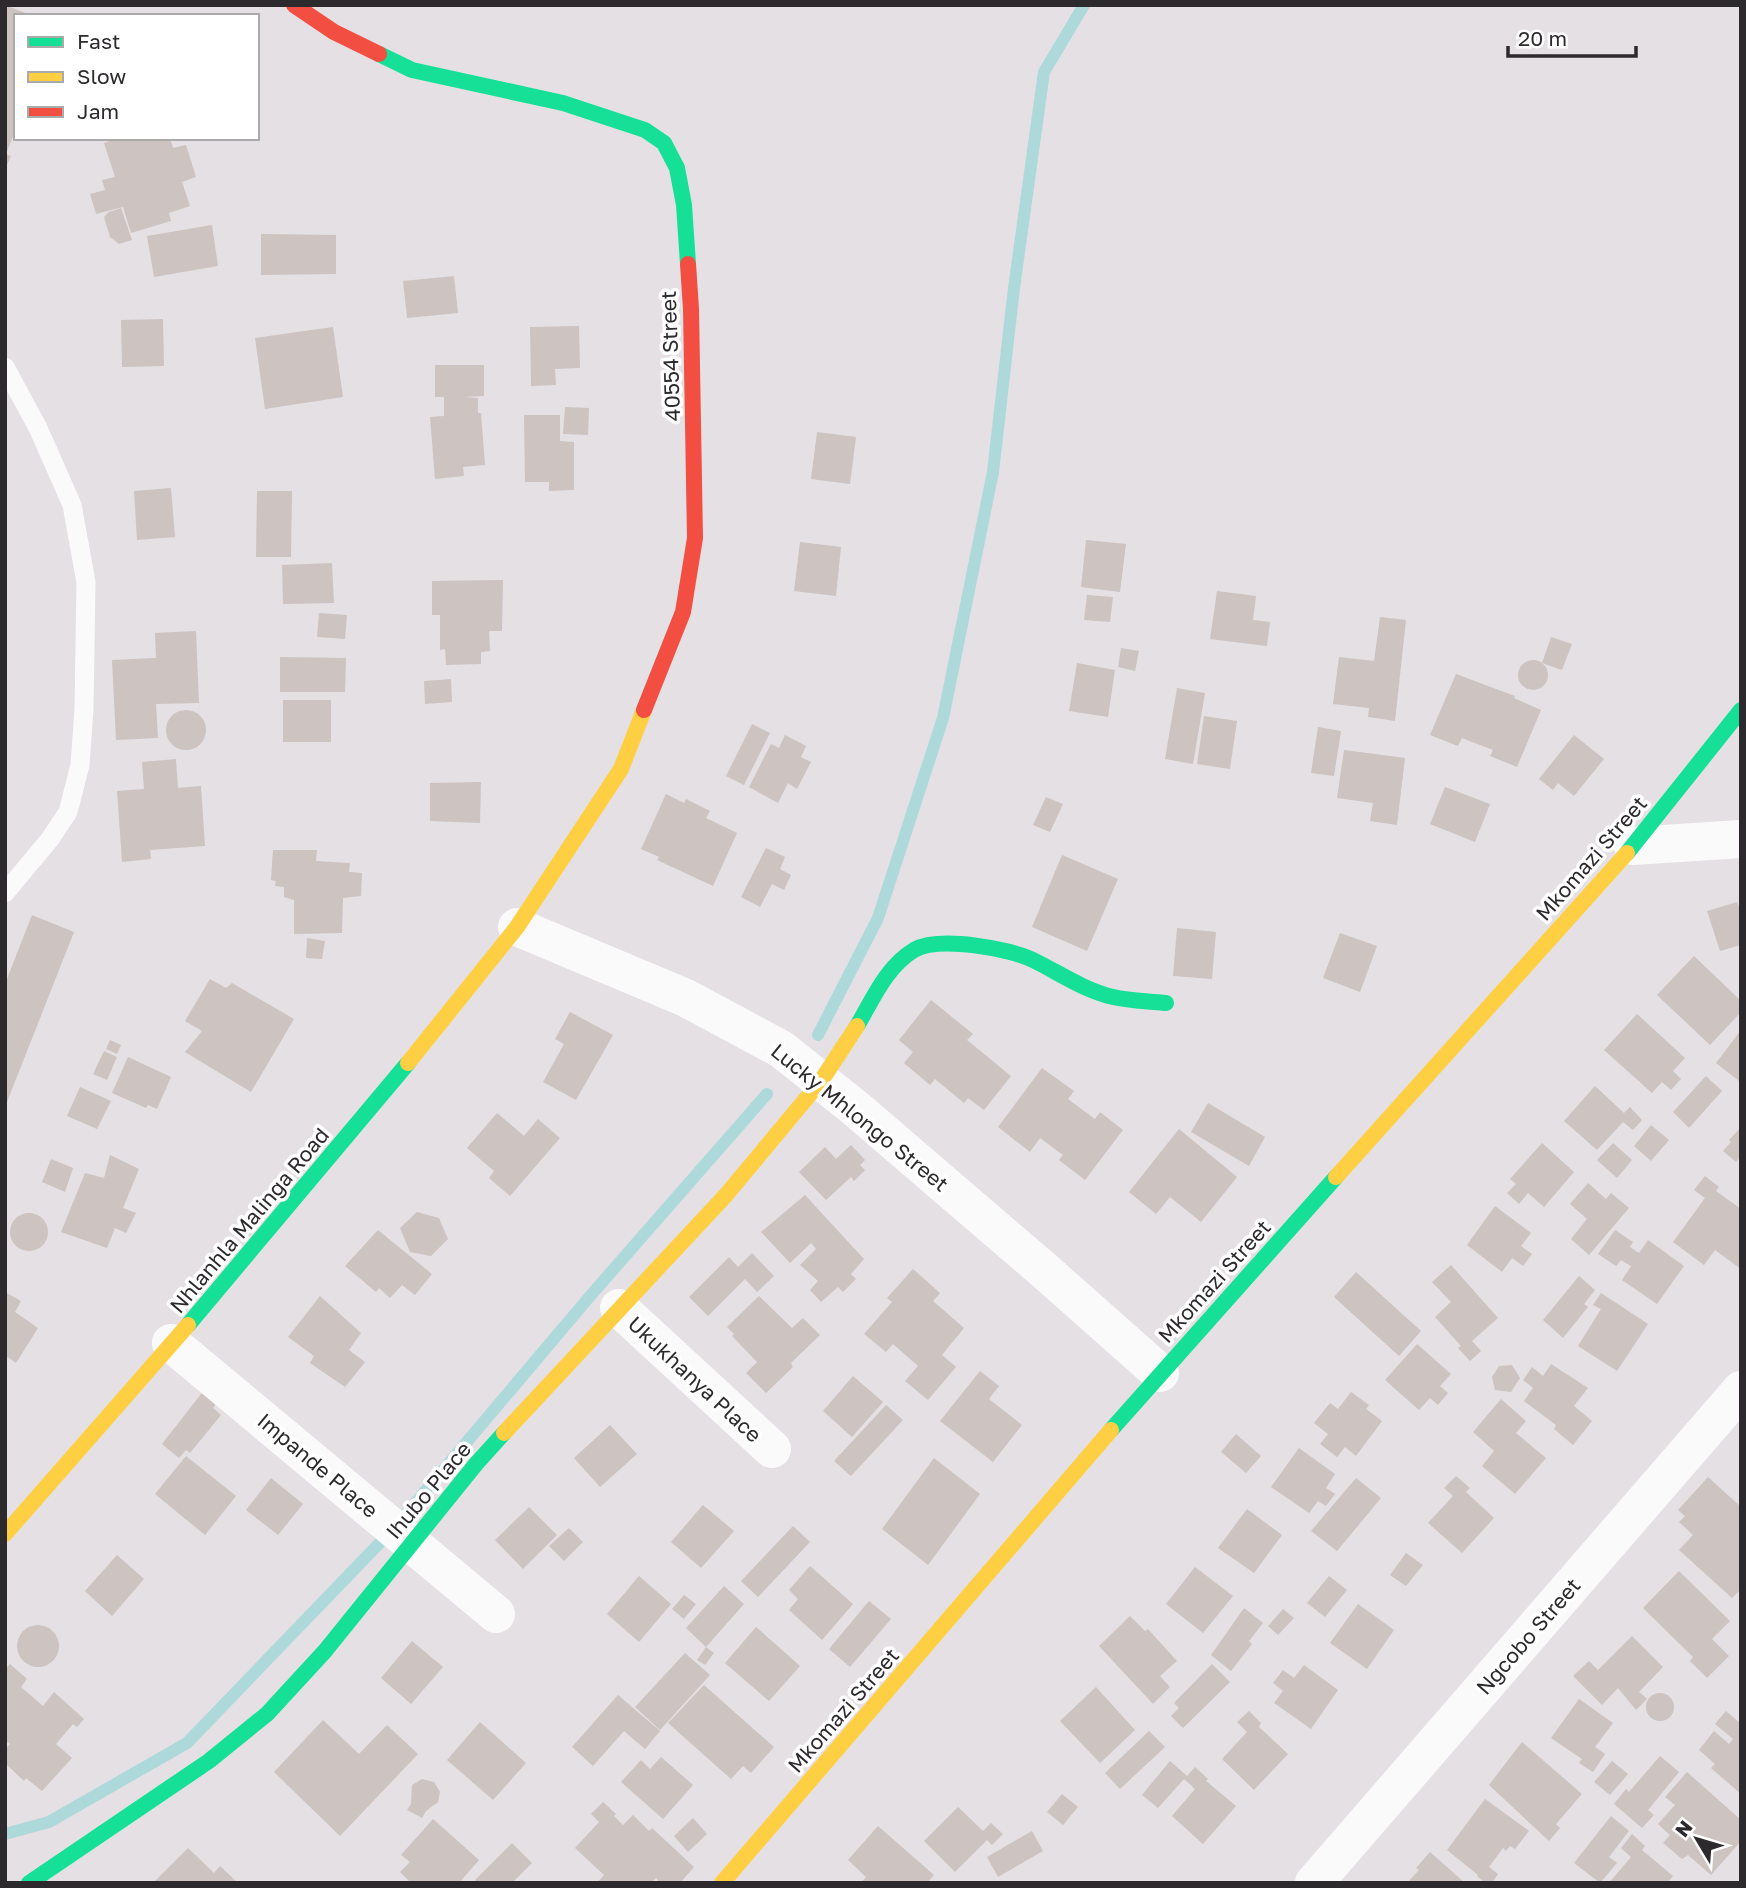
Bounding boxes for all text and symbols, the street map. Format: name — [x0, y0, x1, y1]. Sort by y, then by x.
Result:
legend — [14, 14, 259, 140]
scale bar — [1508, 14, 1636, 58]
text: 20 m — [1518, 25, 1567, 51]
text: Fast — [77, 28, 120, 54]
text: Slow — [77, 63, 126, 89]
text: Jam — [77, 98, 119, 124]
street label: 40554 Street — [655, 290, 685, 422]
street label: Mkomazi Street — [1530, 790, 1652, 926]
street label: Lucky Mhlongo Street — [766, 1037, 954, 1197]
street label: Nhlanhla Malinga Road — [164, 1122, 334, 1318]
street label: Mkomazi Street — [1152, 1214, 1276, 1348]
street label: Ukukhanya Place — [623, 1310, 767, 1448]
street label: Impande Place — [253, 1407, 383, 1523]
street label: Ihubo Place — [380, 1436, 476, 1544]
street label: Ngcobo Street — [1470, 1572, 1586, 1700]
street label: Mkomazi Street — [782, 1642, 904, 1778]
north arrow — [1662, 1804, 1732, 1874]
text: N — [1670, 1815, 1697, 1841]

